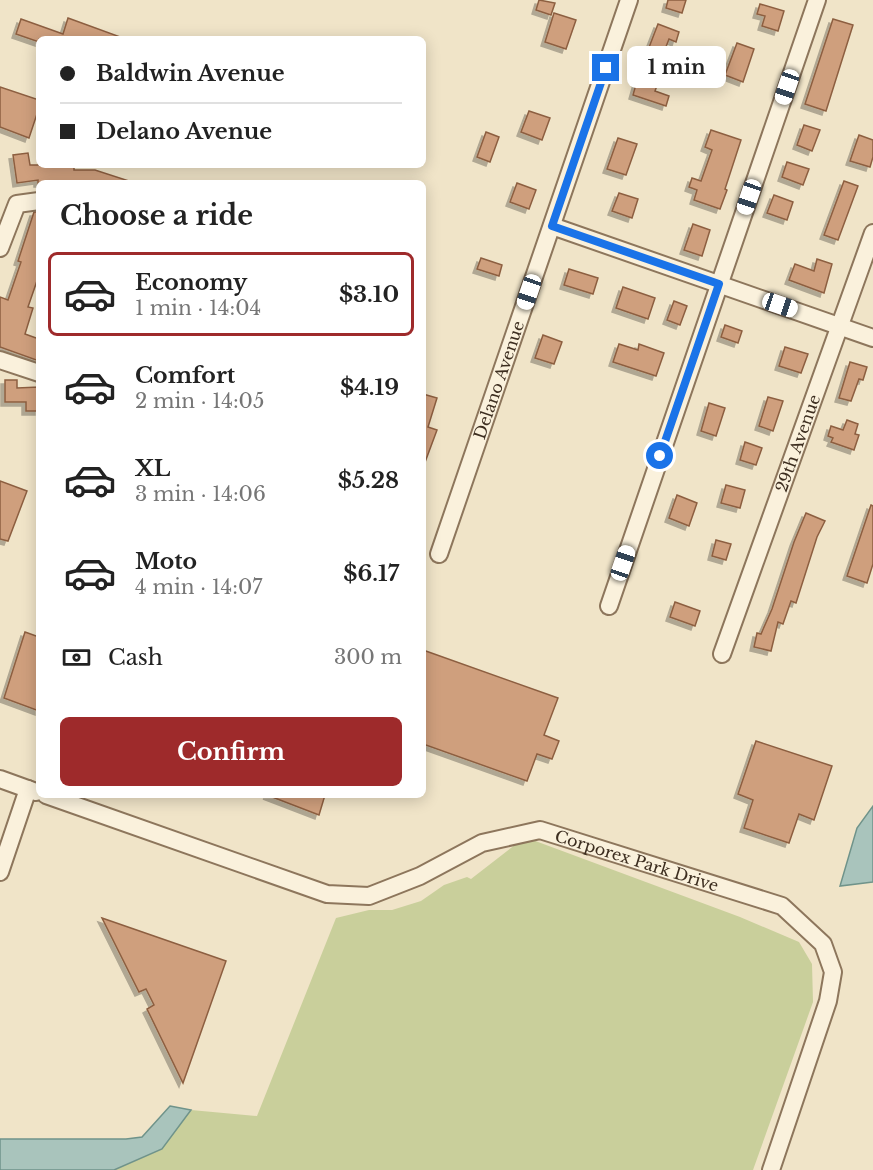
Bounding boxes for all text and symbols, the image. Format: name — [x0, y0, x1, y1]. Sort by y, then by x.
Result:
callout: 1 min — [627, 47, 726, 89]
route end — [592, 54, 619, 81]
text: 1 min — [648, 55, 705, 79]
text: Baldwin Avenue — [96, 60, 285, 87]
car — [773, 67, 801, 107]
text: Delano Avenue — [96, 118, 272, 145]
car — [735, 177, 763, 217]
text: Choose a ride — [60, 199, 253, 232]
icon: car — [63, 267, 117, 321]
text: Economy — [135, 269, 247, 296]
car — [515, 272, 543, 312]
text: $3.10 — [339, 281, 399, 308]
car — [760, 291, 800, 319]
text: 1 min · 14:04 — [135, 296, 261, 320]
street label: Delano Avenue — [469, 318, 528, 442]
icon: car — [63, 360, 117, 414]
text: Comfort — [135, 362, 235, 389]
text: $4.19 — [340, 374, 399, 401]
text: 2 min · 14:05 — [135, 389, 264, 413]
street label: 29th Avenue — [771, 392, 824, 495]
route start — [646, 442, 673, 469]
icon: car — [63, 453, 117, 507]
text: XL — [135, 455, 170, 482]
text: $5.28 — [338, 467, 399, 494]
text: 3 min · 14:06 — [135, 482, 266, 506]
car — [609, 543, 637, 583]
icon: car — [63, 546, 117, 600]
text: Moto — [135, 548, 197, 575]
text: $6.17 — [343, 560, 399, 587]
text: 4 min · 14:07 — [135, 575, 262, 599]
icon: cash — [60, 641, 93, 674]
text: Cash — [108, 644, 163, 671]
text: 300 m — [334, 645, 402, 669]
button: Confirm — [60, 717, 402, 786]
street label: Corporex Park Drive — [553, 825, 721, 895]

